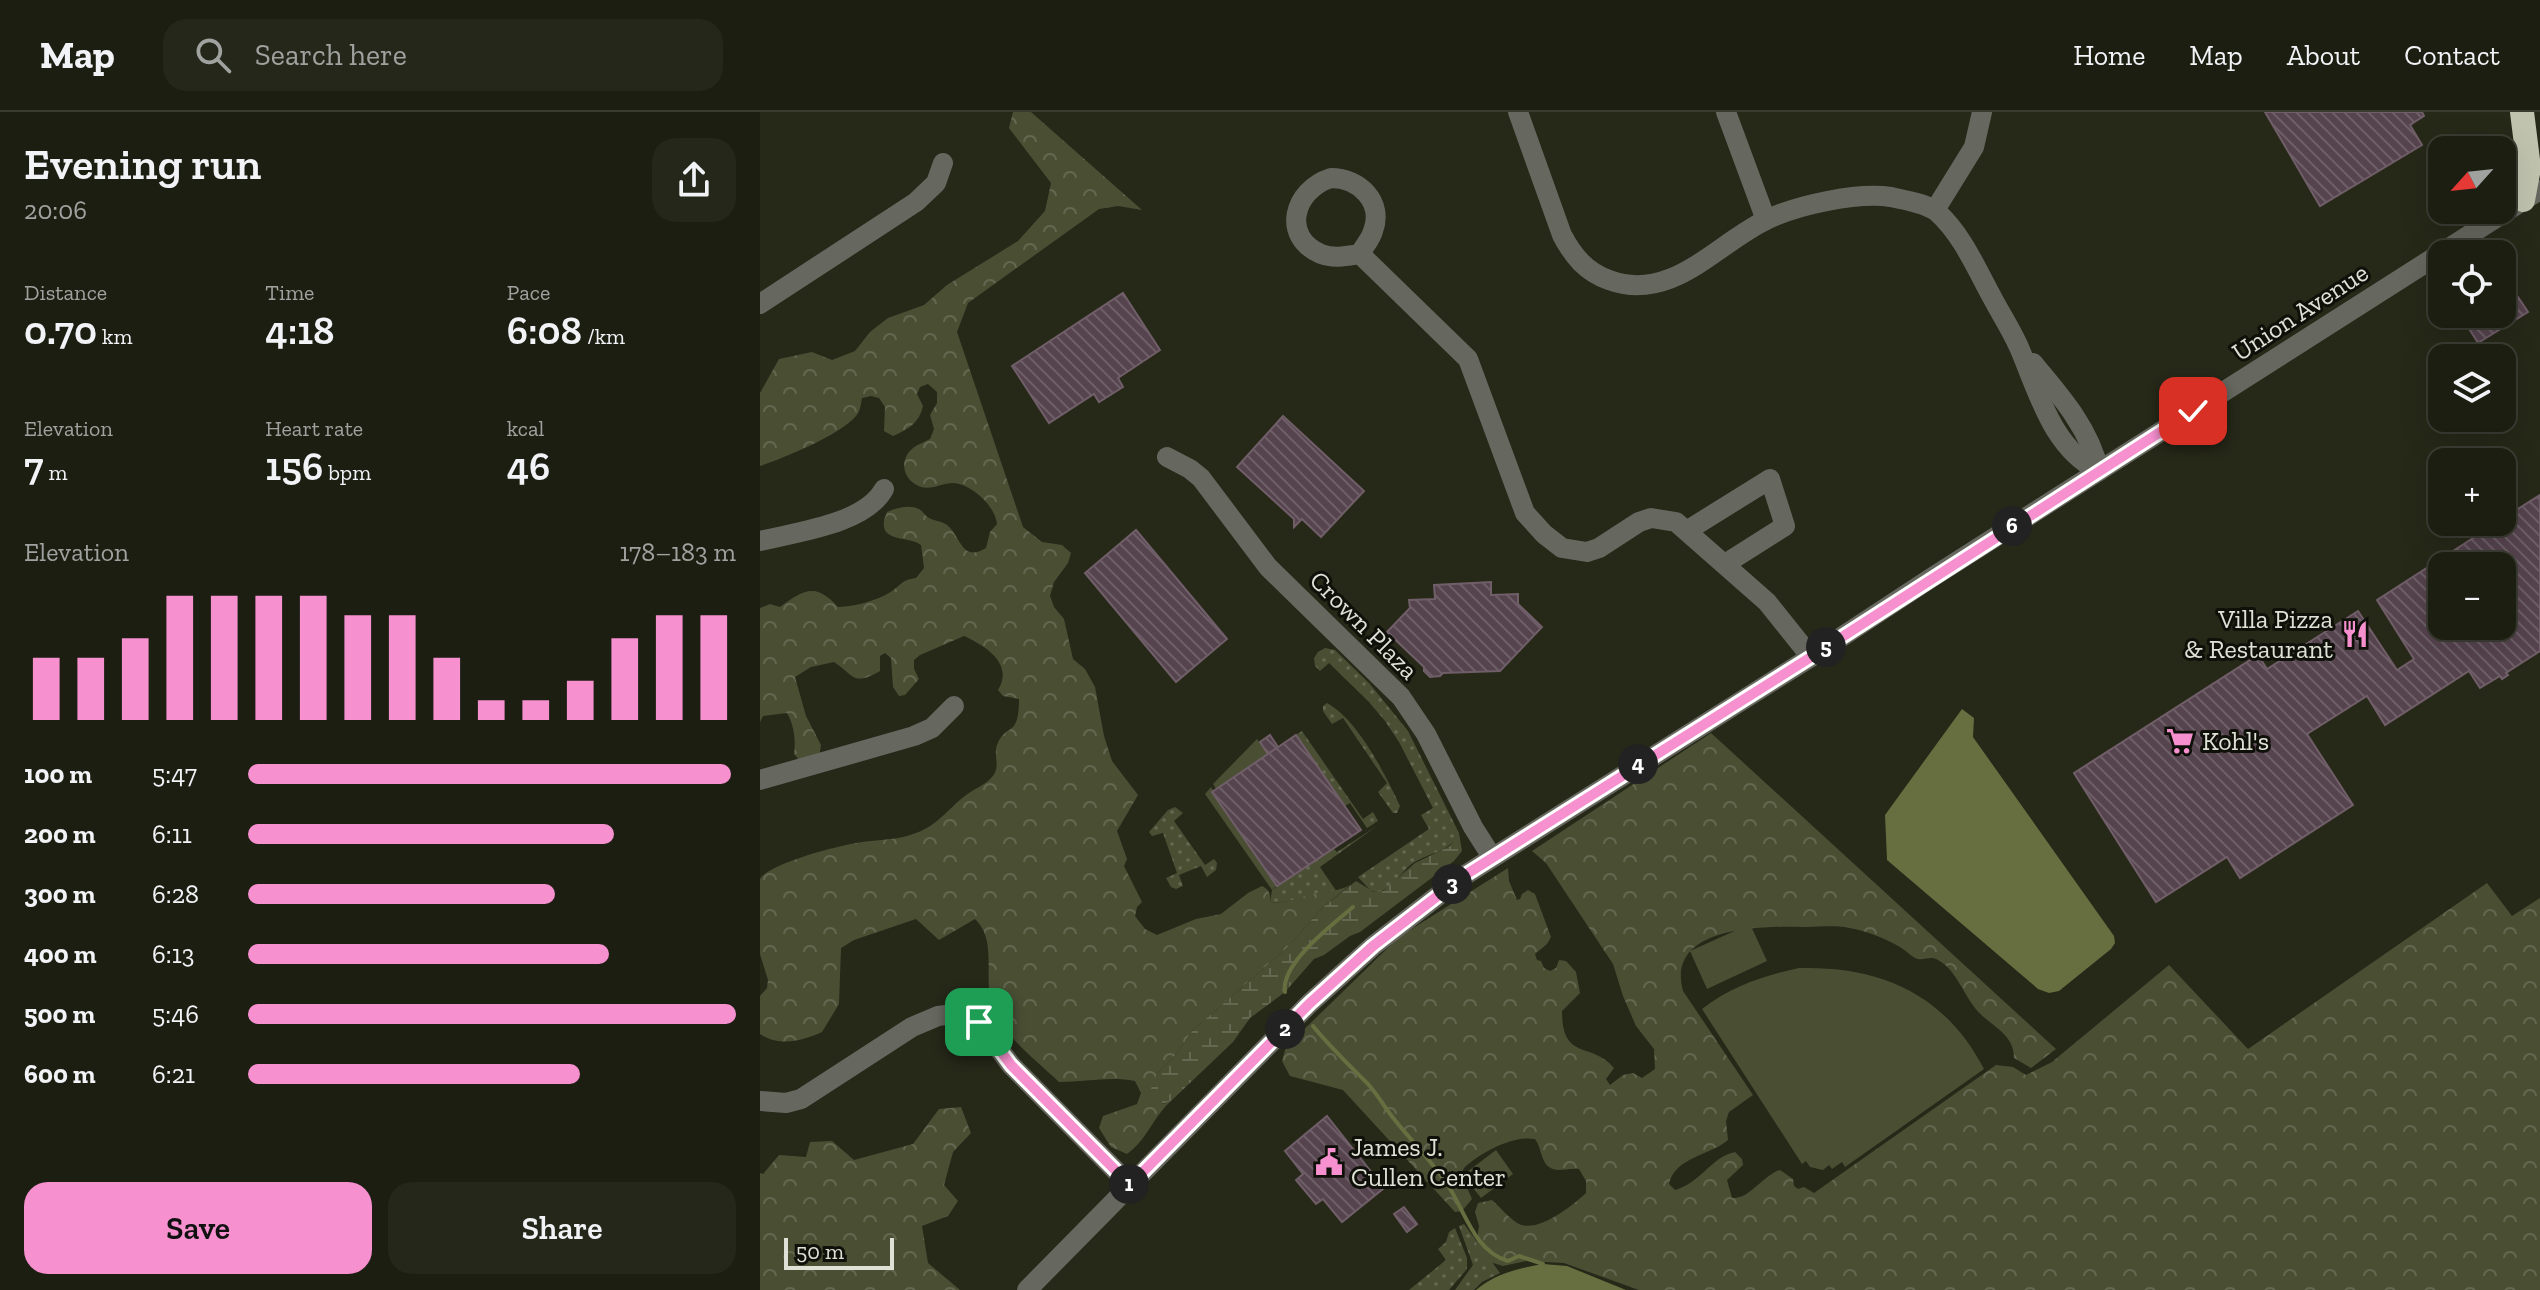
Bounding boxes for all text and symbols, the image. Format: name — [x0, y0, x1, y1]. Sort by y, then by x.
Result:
search box — [163, 19, 723, 91]
text: Map — [40, 32, 115, 78]
icon: search — [191, 33, 235, 77]
text: Search here — [255, 37, 407, 73]
text: Home — [2073, 39, 2145, 72]
text: Map — [2189, 39, 2243, 72]
text: About — [2287, 39, 2360, 72]
text: Contact — [2404, 39, 2500, 72]
north arrow — [2428, 136, 2516, 224]
map controls — [2428, 136, 2516, 640]
text: Evening run — [24, 137, 261, 190]
button: share — [652, 138, 736, 222]
text: 20:06 — [24, 194, 87, 226]
button: locate — [2428, 240, 2516, 328]
street label: Union Avenue — [2226, 256, 2374, 368]
text: Distance — [24, 279, 107, 306]
text: Time — [265, 279, 314, 306]
text: Pace — [507, 279, 550, 306]
text: 0.70 — [24, 306, 97, 354]
text: 4:18 — [265, 306, 335, 354]
text: 6:08 — [507, 306, 582, 354]
text: km — [97, 323, 132, 350]
text: /km — [582, 323, 625, 350]
button: layers — [2428, 344, 2516, 432]
pin — [2159, 377, 2227, 445]
icon: check — [2171, 389, 2215, 433]
text: Elevation — [24, 415, 113, 442]
text: Heart rate — [265, 415, 363, 442]
text: kcal — [507, 415, 544, 442]
text: 7 — [24, 442, 43, 490]
text: 156 — [265, 442, 323, 490]
text: 46 — [507, 442, 550, 490]
button: + — [2428, 448, 2516, 536]
text: m — [43, 459, 67, 486]
text: bpm — [323, 459, 371, 486]
pin: 6 — [1992, 506, 2032, 546]
text: 6 — [2006, 512, 2018, 539]
text: Elevation — [24, 536, 129, 568]
text: 178–183 m — [619, 536, 736, 568]
button: − — [2428, 552, 2516, 640]
street label: Crown Plaza — [1303, 564, 1425, 686]
place label: Villa Pizza & Restaurant — [2184, 603, 2333, 665]
restaurant icon: Villa Pizza & Restaurant — [2340, 619, 2370, 649]
pin: 5 — [1806, 627, 1846, 667]
text: 5 — [1820, 633, 1832, 660]
place label: Kohl's — [2202, 725, 2269, 757]
supermarket icon: Kohl's — [2165, 726, 2195, 756]
pin: 4 — [1618, 744, 1658, 784]
text: 4 — [1632, 750, 1644, 777]
text: 100 m — [24, 758, 92, 790]
text: 5:47 — [152, 758, 197, 790]
text: 200 m — [24, 818, 96, 850]
text: 6:11 — [152, 818, 192, 850]
pin: 3 — [1432, 864, 1472, 904]
text: 3 — [1446, 870, 1458, 897]
text: 300 m — [24, 878, 95, 910]
text: 6:28 — [152, 878, 199, 910]
text: 400 m — [24, 938, 96, 970]
text: 6:13 — [152, 938, 194, 970]
pin — [945, 988, 1013, 1056]
text: 500 m — [24, 998, 95, 1030]
text: 5:46 — [152, 998, 199, 1030]
icon: arrive — [957, 1000, 1001, 1044]
pin: 2 — [1265, 1009, 1305, 1049]
text: 2 — [1279, 1015, 1291, 1042]
text: 600 m — [24, 1058, 96, 1090]
text: 6:21 — [152, 1058, 195, 1090]
place label: James J. Cullen Center — [1351, 1131, 1506, 1193]
public building icon: James J. Cullen Center — [1314, 1147, 1344, 1177]
pin: 1 — [1109, 1164, 1149, 1204]
text: 1 — [1125, 1170, 1133, 1197]
button: Save — [24, 1182, 372, 1274]
button: Share — [388, 1182, 736, 1274]
scale bar — [784, 1234, 894, 1270]
text: 50 m — [796, 1238, 844, 1265]

